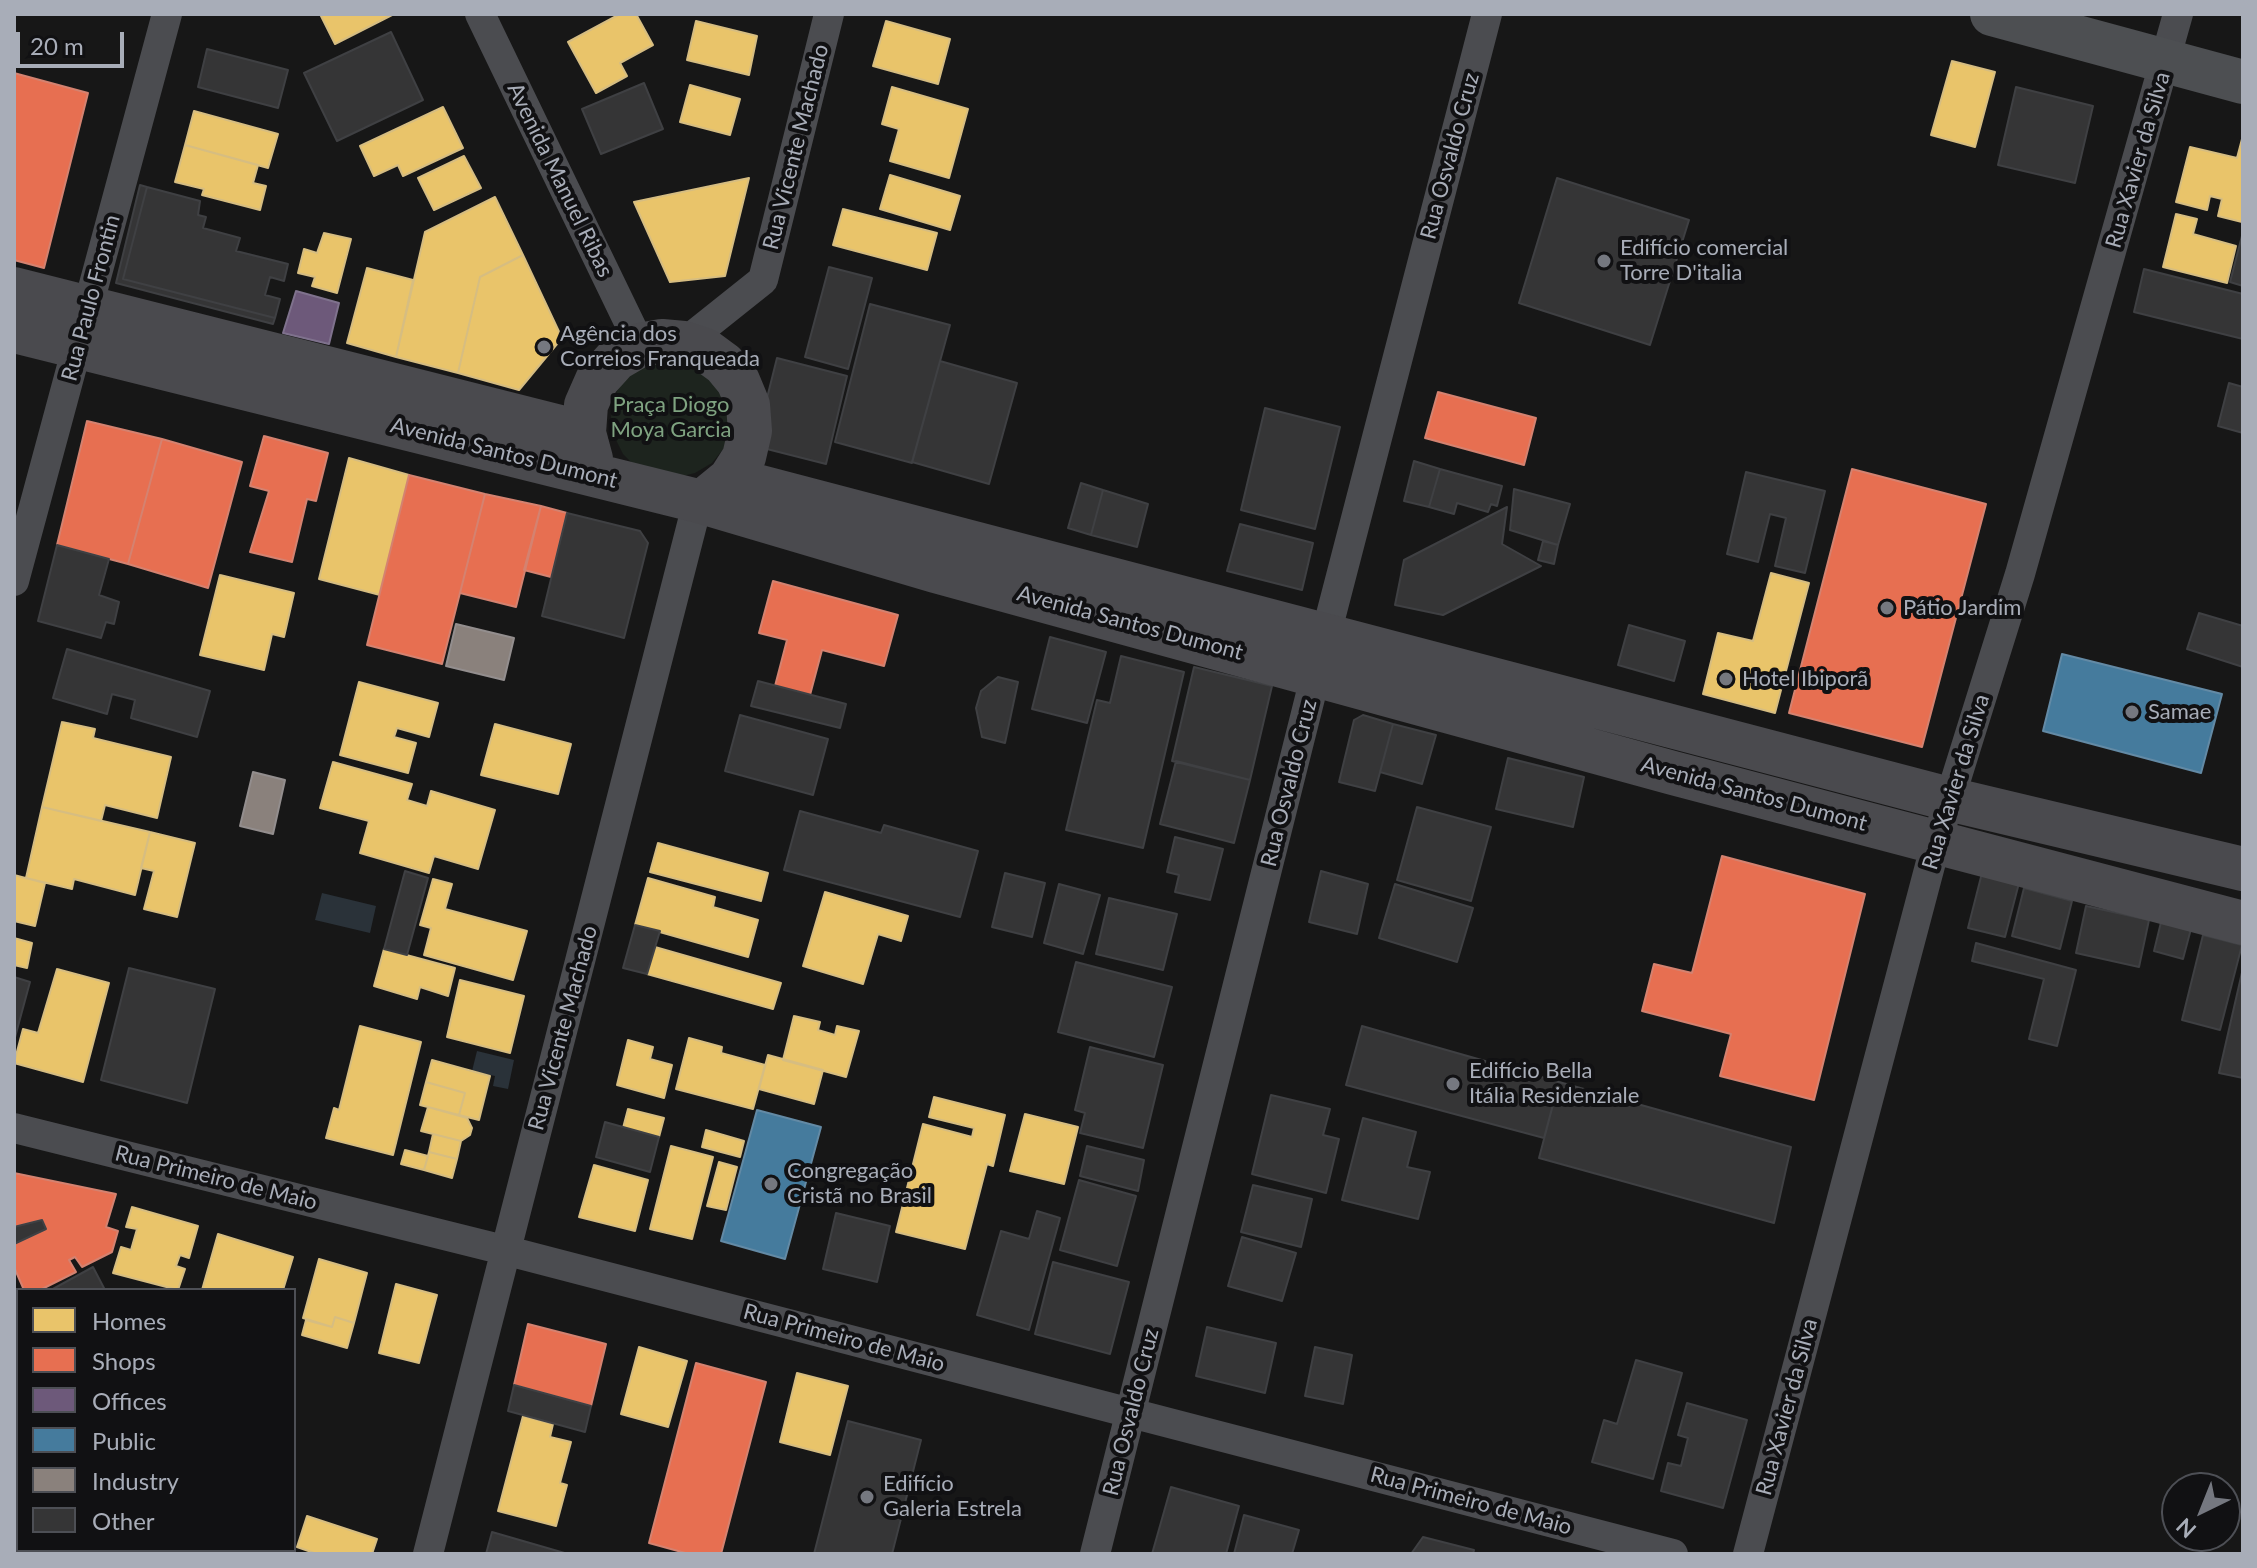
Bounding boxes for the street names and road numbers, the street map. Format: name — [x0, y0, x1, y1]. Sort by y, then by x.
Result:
street label: Rua Vicente Machado — [758, 41, 834, 253]
street label: Rua Xavier da Silva — [2100, 69, 2176, 251]
street label: Rua Osvaldo Cruz — [1415, 70, 1485, 242]
street label: Avenida Manuel Ribas — [501, 79, 619, 281]
street label: Rua Paulo Frontin — [56, 212, 126, 384]
street label: Avenida Santos Dumont — [388, 412, 620, 494]
street label: Avenida Santos Dumont — [1014, 580, 1246, 666]
street label: Rua Xavier da Silva — [1917, 691, 1995, 873]
street label: Rua Osvaldo Cruz — [1255, 697, 1323, 869]
street label: Avenida Santos Dumont — [1638, 751, 1870, 837]
street label: Rua Vicente Machado — [523, 923, 603, 1133]
street label: Rua Primeiro de Maio — [112, 1140, 320, 1216]
street label: Rua Primeiro de Maio — [740, 1298, 948, 1378]
street label: Rua Xavier da Silva — [1751, 1316, 1823, 1498]
street label: Rua Osvaldo Cruz — [1097, 1326, 1165, 1498]
street label: Rua Primeiro de Maio — [1367, 1461, 1575, 1541]

